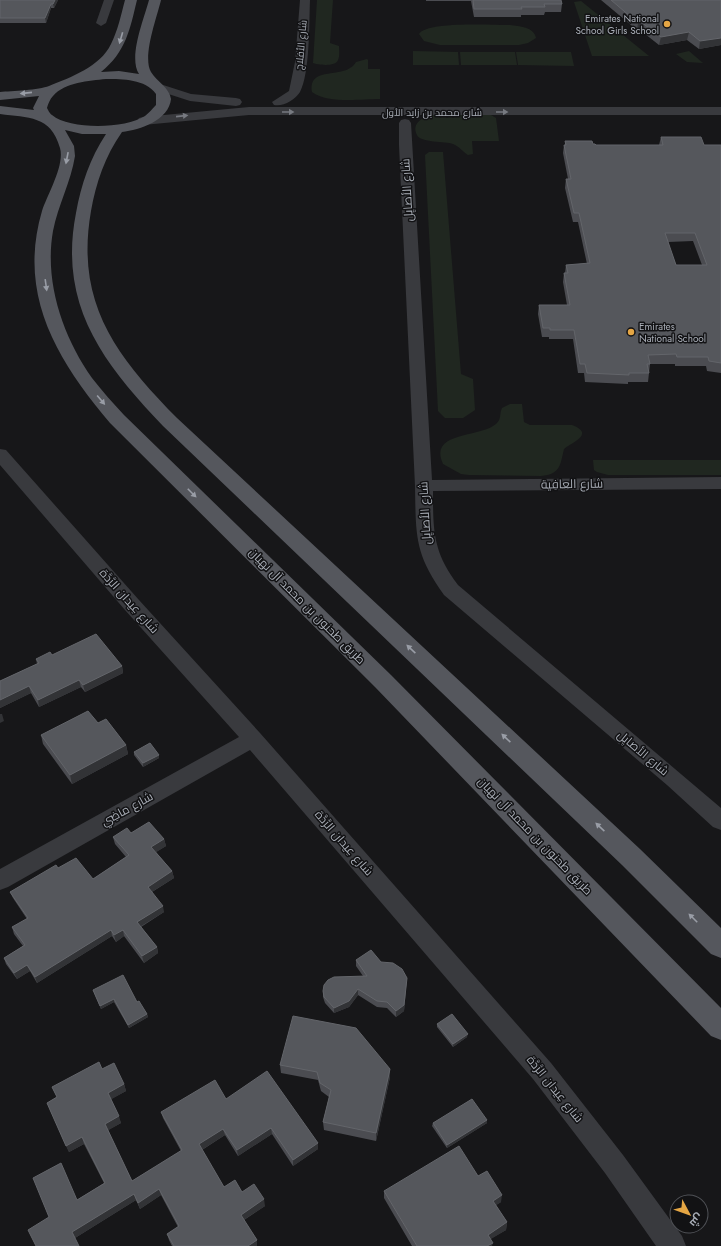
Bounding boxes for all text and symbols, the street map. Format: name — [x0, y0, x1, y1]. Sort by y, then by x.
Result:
place label: Emirates National School Girls School — [575, 11, 659, 38]
street label: شارع الأفلاج — [291, 19, 311, 71]
marker: Emirates National School Girls School — [662, 19, 672, 29]
one-way arrow — [118, 32, 124, 44]
one-way arrow — [20, 90, 32, 97]
street label: شارع محمد بن زايد الأول — [382, 105, 482, 120]
one-way arrow — [282, 109, 295, 115]
one-way arrow — [496, 109, 509, 115]
one-way arrow — [176, 113, 188, 119]
one-way arrow — [63, 152, 69, 164]
street label: شارع الأصايِل — [396, 158, 418, 222]
one-way arrow — [43, 279, 49, 291]
place label: Emirates National School — [639, 319, 706, 346]
marker: Emirates National School — [626, 327, 636, 337]
one-way arrow — [97, 395, 106, 406]
street label: شارع العافِية — [541, 474, 603, 494]
street label: شارع الأصايِل — [414, 481, 436, 545]
one-way arrow — [187, 488, 197, 498]
street label: طريق طحنون بن محمد آل نهيان — [245, 544, 369, 668]
street label: شارع عِيدان الرَّدَّة — [95, 565, 163, 637]
one-way arrow — [406, 644, 416, 654]
street label: شارع الأصايِل — [613, 726, 673, 780]
one-way arrow — [501, 733, 511, 743]
street label: طريق طحنون بن محمد آل نهيان — [473, 773, 597, 899]
street label: شارع ماضِي — [98, 787, 157, 832]
street label: شارع عِيدان الرَّدَّة — [310, 806, 378, 880]
one-way arrow — [595, 823, 605, 832]
one-way arrow — [688, 913, 698, 923]
street label: شارع عِيدان الرَّدَّة — [522, 1052, 588, 1126]
north arrow — [669, 1194, 709, 1234]
text: ش — [686, 1210, 707, 1231]

